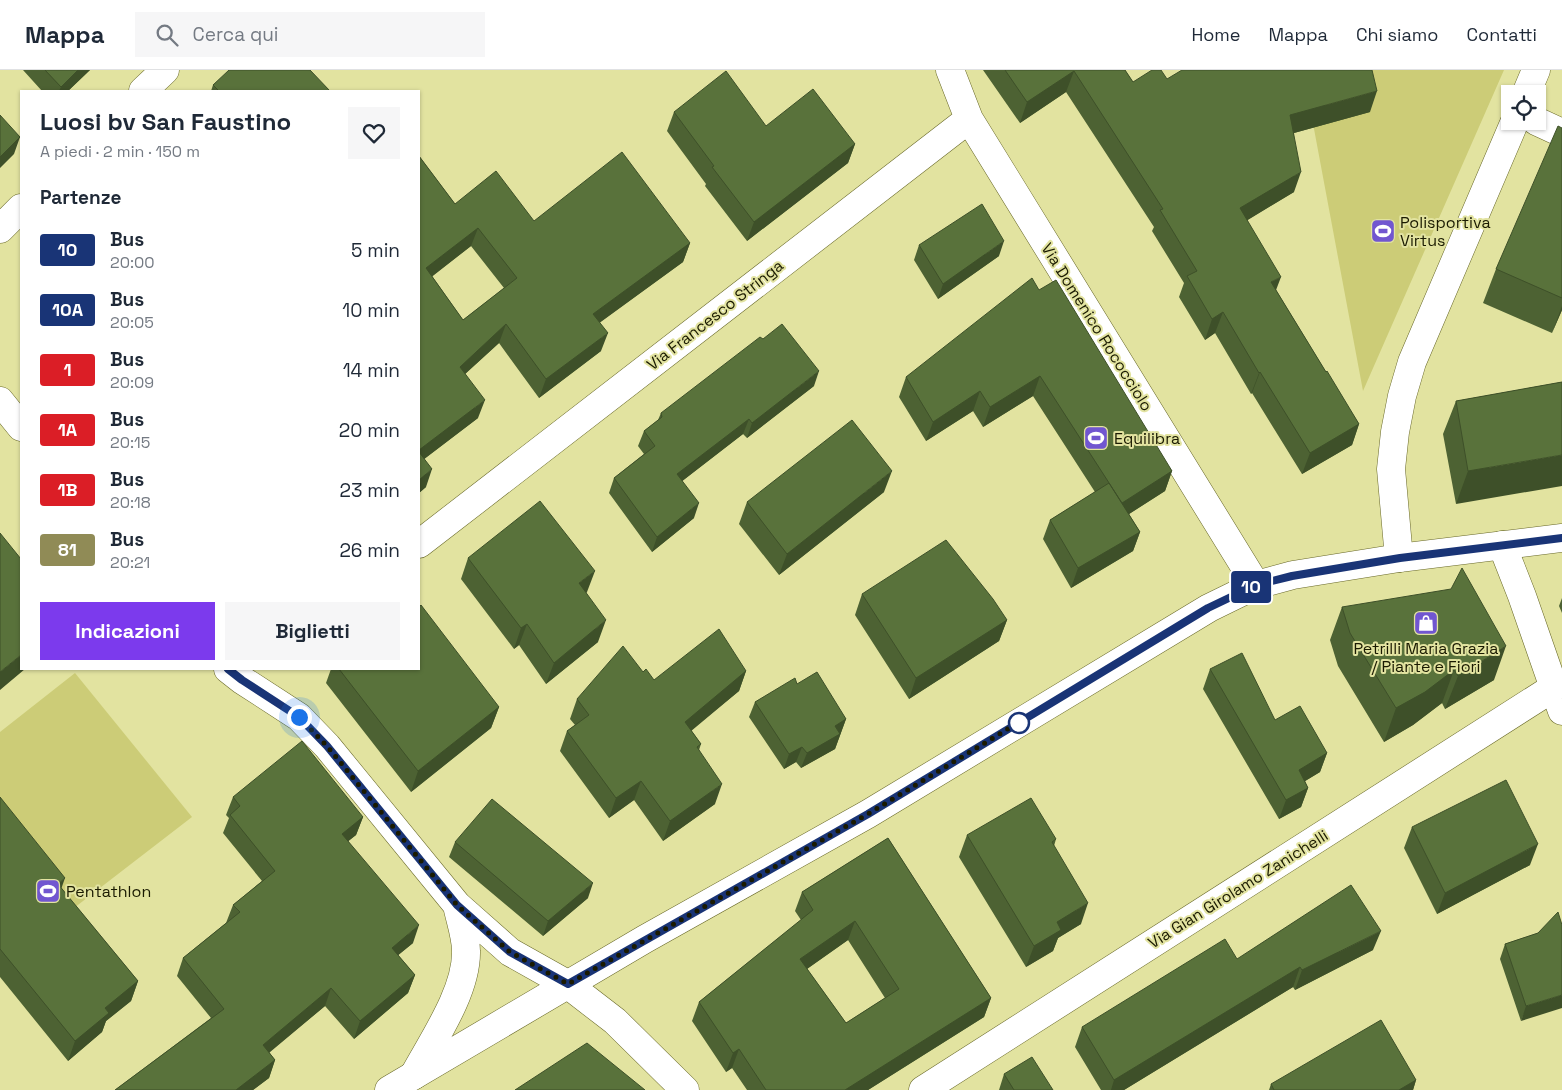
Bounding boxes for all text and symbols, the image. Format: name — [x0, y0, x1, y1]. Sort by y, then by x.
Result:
search box — [135, 12, 485, 57]
text: Mappa — [25, 19, 105, 50]
icon: search — [153, 21, 181, 49]
text: Cerca qui — [193, 22, 279, 47]
text: Home — [1191, 23, 1241, 46]
text: Mappa — [1269, 23, 1328, 46]
text: Chi siamo — [1356, 23, 1438, 46]
text: Contatti — [1466, 23, 1537, 46]
map controls — [1501, 85, 1546, 130]
button: locate — [1501, 85, 1546, 130]
text: Luosi bv San Faustino — [40, 106, 291, 137]
button: heart — [348, 107, 400, 159]
text: A piedi · 2 min · 150 m — [40, 141, 200, 162]
text: Partenze — [40, 185, 121, 210]
place label: Polisportiva Virtus — [1400, 212, 1491, 251]
sports icon: Polisportiva Virtus — [1370, 218, 1396, 244]
text: Bus — [110, 227, 144, 252]
text: 10 — [58, 238, 77, 261]
text: 5 min — [351, 238, 400, 263]
street label: Via Domenico Rococciolo — [1037, 239, 1157, 415]
text: 20:00 — [110, 252, 154, 273]
street label: Via Francesco Stringa — [642, 255, 788, 375]
text: Bus — [110, 287, 144, 312]
text: 10A — [52, 298, 83, 321]
text: 10 min — [342, 298, 400, 323]
text: 20:05 — [110, 312, 154, 333]
text: Bus — [110, 347, 144, 372]
text: 1 — [63, 358, 72, 381]
text: 14 min — [343, 358, 400, 383]
text: 20:09 — [110, 372, 154, 393]
text: Bus — [110, 407, 144, 432]
text: 1A — [58, 418, 77, 441]
text: 20 min — [339, 418, 400, 443]
sports icon: Equilibra — [1083, 425, 1109, 451]
place label: Equilibra — [1114, 428, 1180, 449]
text: 20:15 — [110, 432, 150, 453]
text: Bus — [110, 467, 144, 492]
text: 1B — [57, 478, 78, 501]
text: 23 min — [340, 478, 400, 503]
text: 20:18 — [110, 492, 151, 513]
text: Bus — [110, 527, 144, 552]
text: 81 — [58, 538, 77, 561]
text: 26 min — [339, 538, 400, 563]
text: 20:21 — [110, 552, 150, 573]
line badge: 10 — [1228, 571, 1274, 603]
text: 10 — [1241, 575, 1261, 598]
button: Indicazioni — [40, 602, 215, 660]
button: Biglietti — [225, 602, 400, 660]
shop icon: Petrilli Maria Grazia / Piante e Fiori — [1413, 610, 1439, 636]
place label: Petrilli Maria Grazia / Piante e Fiori — [1354, 638, 1498, 677]
your location — [287, 705, 312, 730]
unlabelled marker — [1008, 712, 1030, 734]
street label: Via Gian Girolamo Zanichelli — [1144, 825, 1332, 953]
sports icon: Pentathlon — [35, 878, 61, 904]
place label: Pentathlon — [66, 881, 151, 902]

